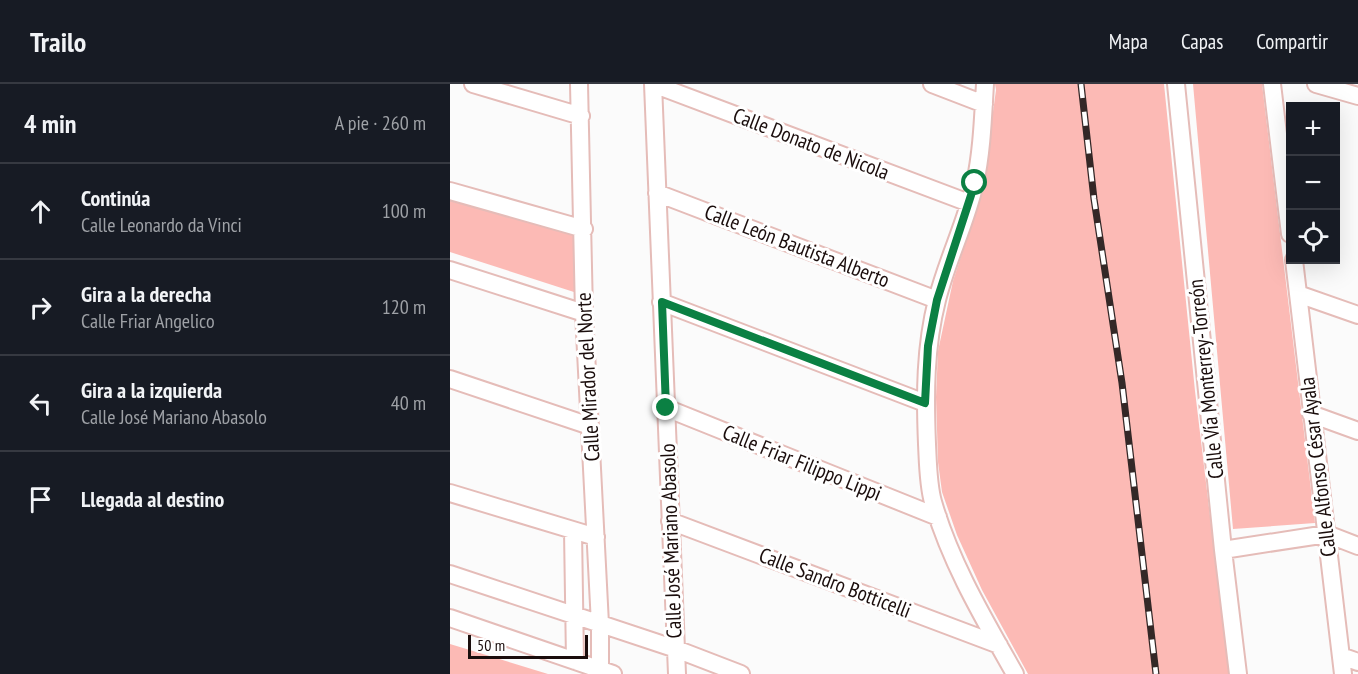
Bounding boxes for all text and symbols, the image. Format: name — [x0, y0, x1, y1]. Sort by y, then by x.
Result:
text: Trailo — [30, 23, 86, 60]
text: Mapa — [1109, 28, 1148, 55]
text: Capas — [1181, 28, 1223, 55]
text: Compartir — [1256, 28, 1328, 55]
street label: Calle Donato de Nicola — [729, 101, 893, 186]
map controls — [1286, 102, 1340, 264]
button: + — [1286, 102, 1340, 156]
text: 4 min — [24, 107, 77, 140]
text: A pie · 260 m — [335, 110, 426, 136]
button: − — [1286, 156, 1340, 210]
route start — [961, 169, 987, 195]
text: Continúa — [81, 184, 150, 212]
icon: ahead — [24, 195, 57, 228]
text: 100 m — [382, 198, 426, 224]
street label: Calle León Bautista Alberto — [701, 198, 894, 293]
button: locate — [1286, 210, 1340, 264]
text: Calle Leonardo da Vinci — [81, 212, 242, 238]
street label: Calle Vía Monterrey-Torreón — [1182, 278, 1229, 480]
text: Gira a la derecha — [81, 280, 211, 308]
icon: right — [24, 291, 57, 324]
street label: Calle Mirador del Norte — [570, 292, 605, 462]
text: 120 m — [382, 294, 426, 320]
text: Calle Friar Angelico — [81, 308, 215, 334]
text: Gira a la izquierda — [81, 376, 222, 404]
street label: Calle Alfonso César Ayala — [1293, 376, 1342, 558]
icon: left — [24, 387, 57, 420]
text: 40 m — [391, 390, 426, 416]
route end — [652, 394, 678, 420]
text: Calle José Mariano Abasolo — [81, 404, 267, 430]
street label: Calle Friar Filippo Lippi — [719, 418, 886, 507]
street label: Calle José Mariano Abasolo — [654, 443, 687, 639]
icon: arrive — [24, 483, 57, 516]
text: Llegada al destino — [81, 485, 224, 513]
street label: Calle Sandro Botticelli — [755, 541, 915, 624]
scale bar — [468, 632, 588, 660]
text: 50 m — [477, 635, 505, 655]

